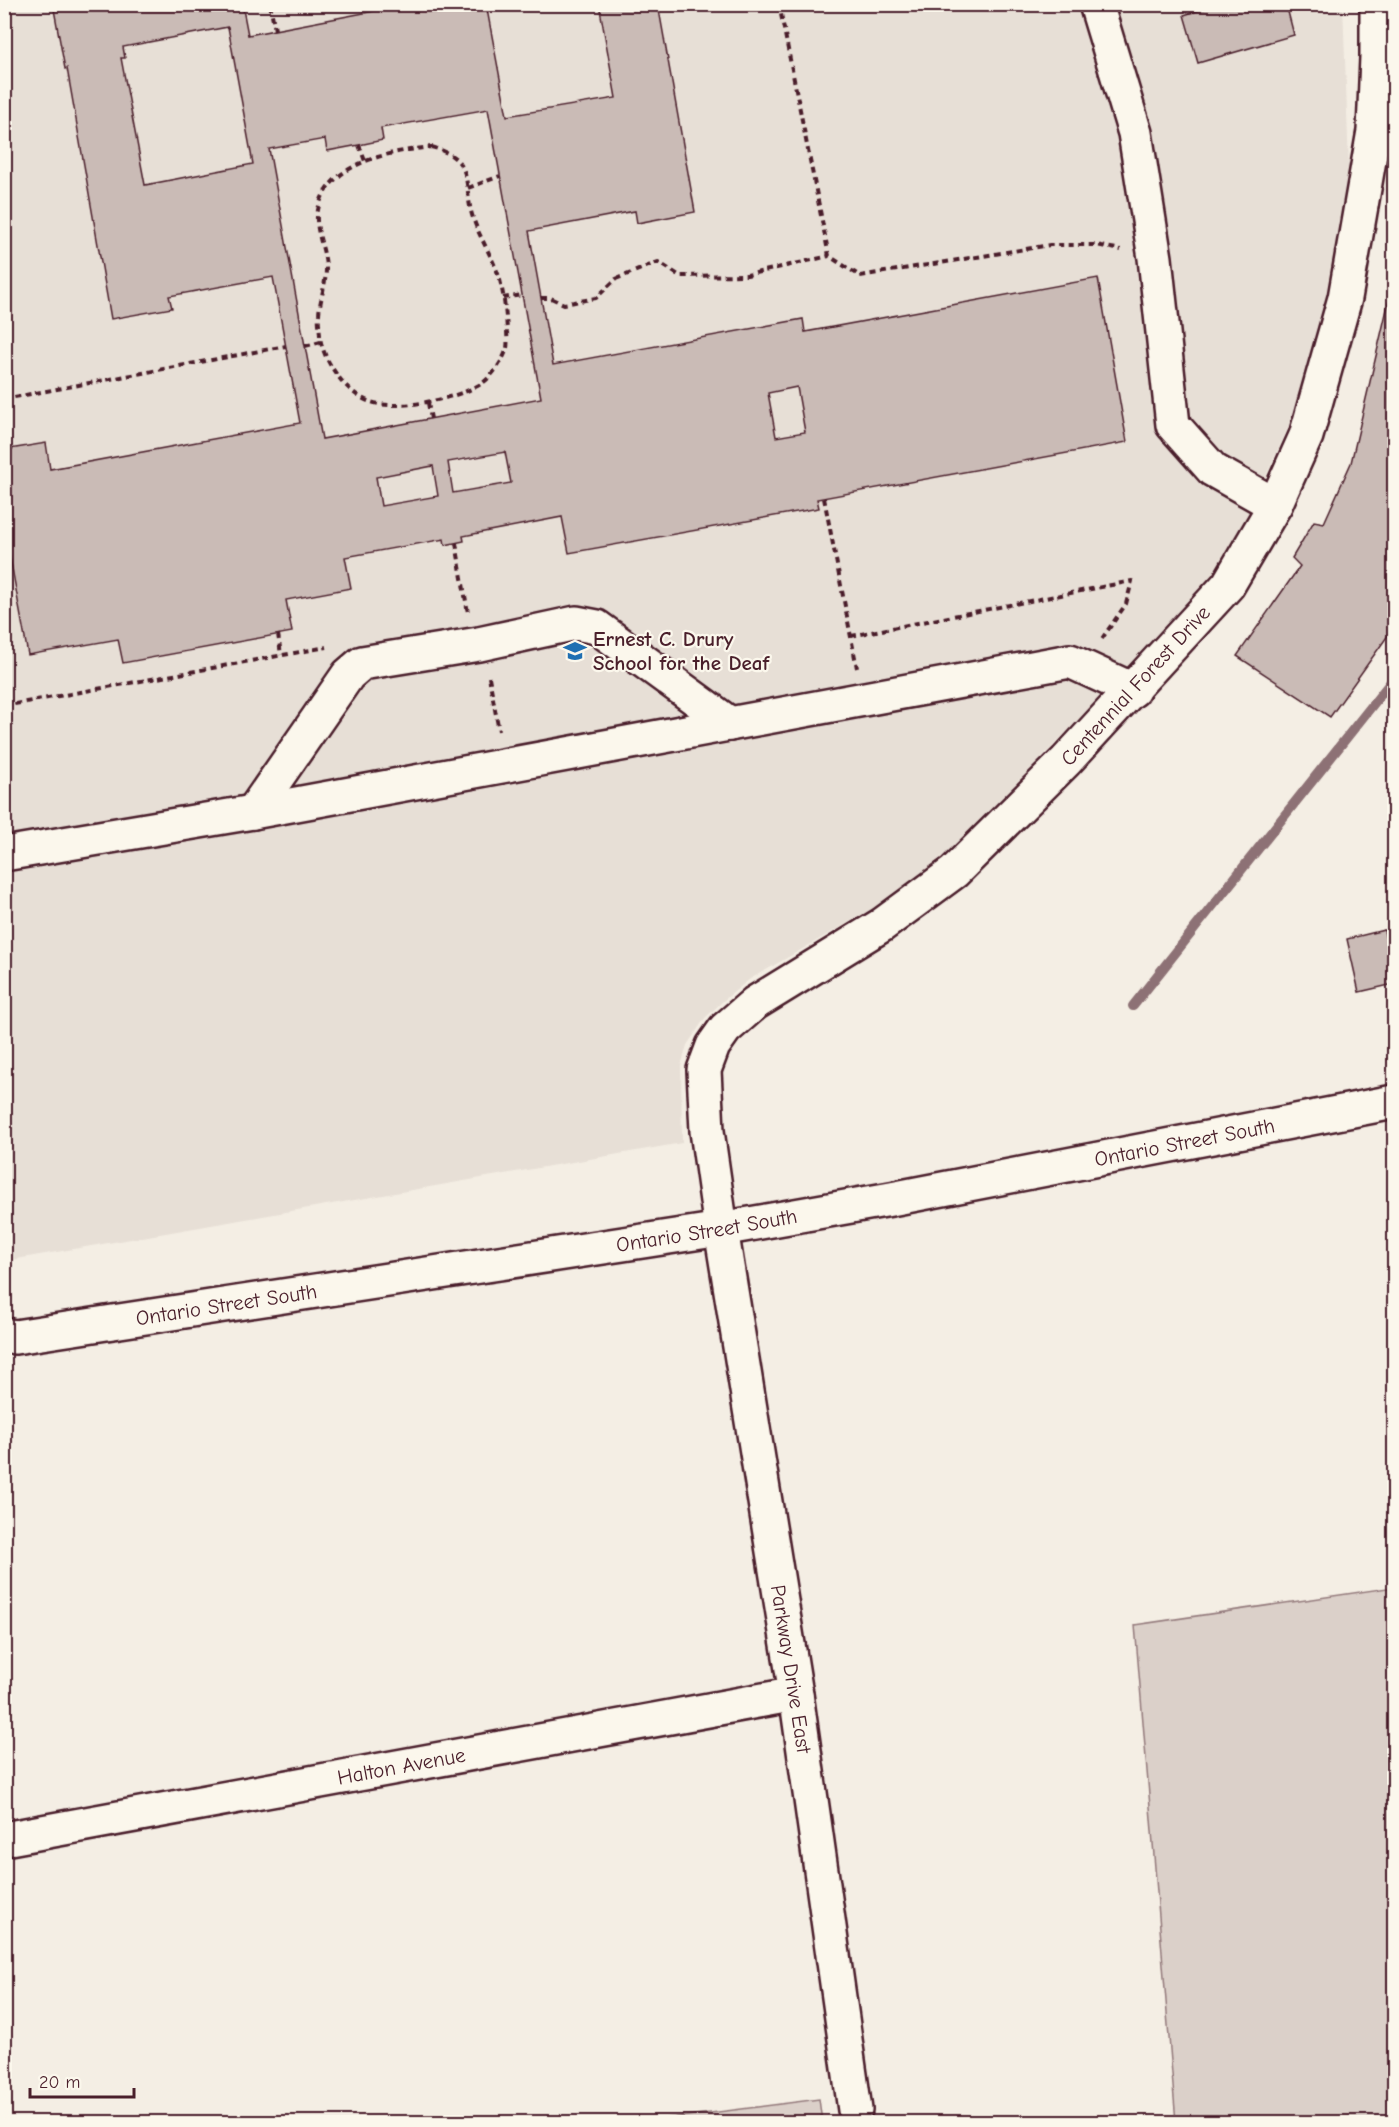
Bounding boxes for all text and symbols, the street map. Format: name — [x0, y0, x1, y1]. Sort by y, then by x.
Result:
street label: Centennial Forest Drive — [1056, 601, 1215, 771]
place label: Ernest C. Drury School for the Deaf — [593, 627, 771, 675]
school or university icon: Ernest C. Drury School for the Deaf — [562, 638, 588, 664]
street label: Ontario Street South — [1092, 1113, 1277, 1171]
street label: Ontario Street South — [615, 1204, 799, 1257]
street label: Ontario Street South — [134, 1279, 319, 1330]
street label: Parkway Drive East — [766, 1583, 816, 1756]
street label: Halton Avenue — [335, 1743, 467, 1790]
scale bar — [30, 2061, 134, 2099]
text: 20 m — [39, 2072, 80, 2093]

